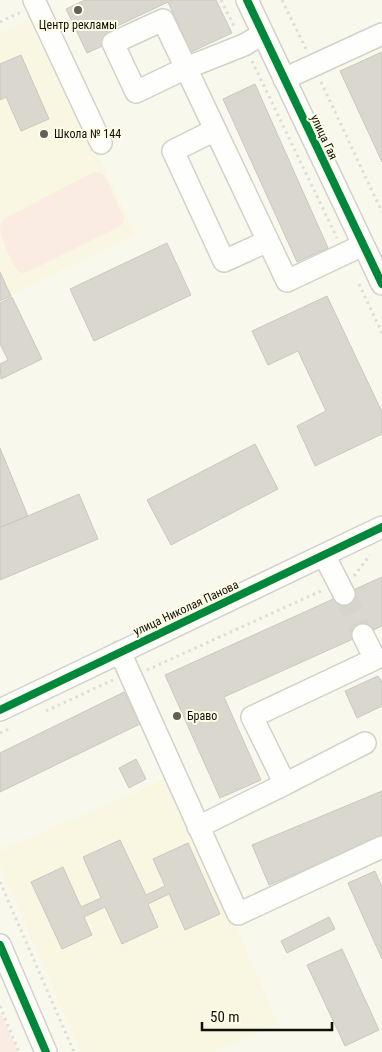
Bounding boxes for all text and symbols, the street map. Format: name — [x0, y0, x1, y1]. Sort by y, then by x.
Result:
marker: Центр рекламы — [72, 4, 84, 16]
place label: Центр рекламы — [39, 18, 117, 32]
street label: улица Гая — [308, 112, 340, 162]
place label: Школа № 144 — [54, 127, 121, 141]
marker: Школа № 144 — [38, 128, 50, 140]
street label: улица Николая Панова — [131, 577, 241, 639]
place label: Браво — [187, 709, 217, 723]
marker: Браво — [171, 710, 183, 722]
scale bar — [202, 1000, 332, 1032]
text: 50 m — [210, 1008, 240, 1026]

